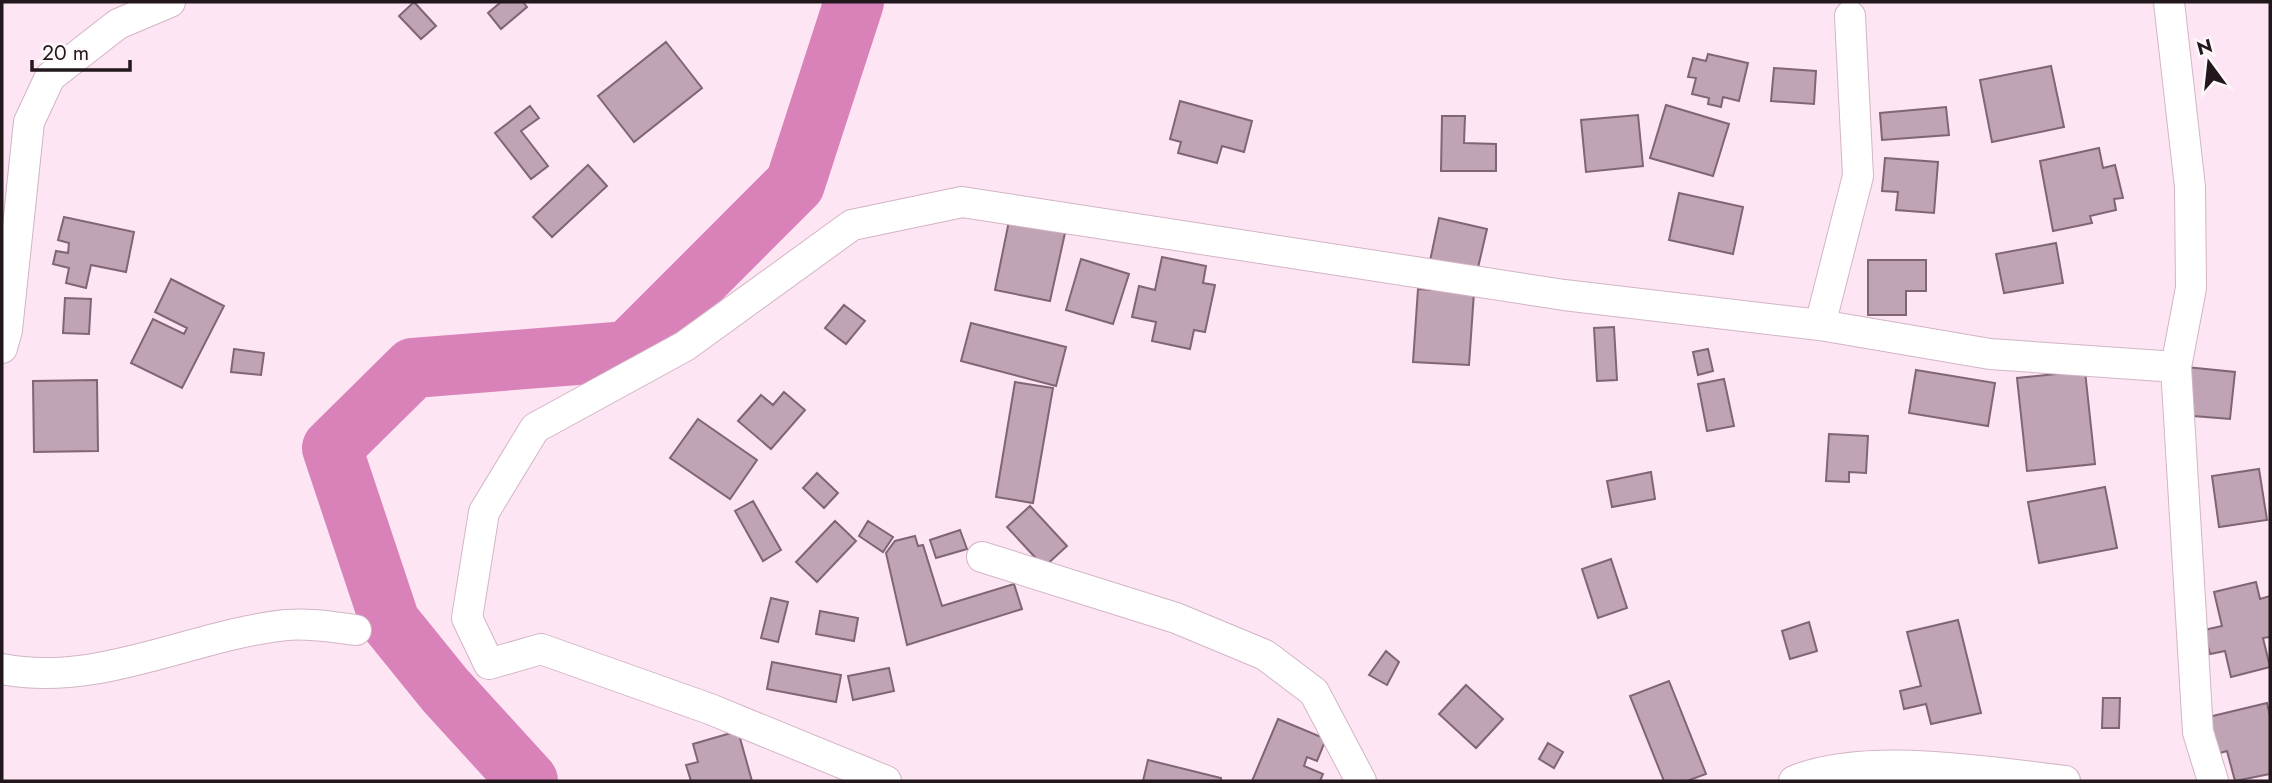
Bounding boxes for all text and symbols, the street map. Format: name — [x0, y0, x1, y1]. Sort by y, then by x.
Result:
scale bar — [32, 28, 130, 72]
north arrow — [2174, 28, 2244, 98]
text: N — [2194, 32, 2216, 62]
text: 20 m — [42, 38, 89, 68]

